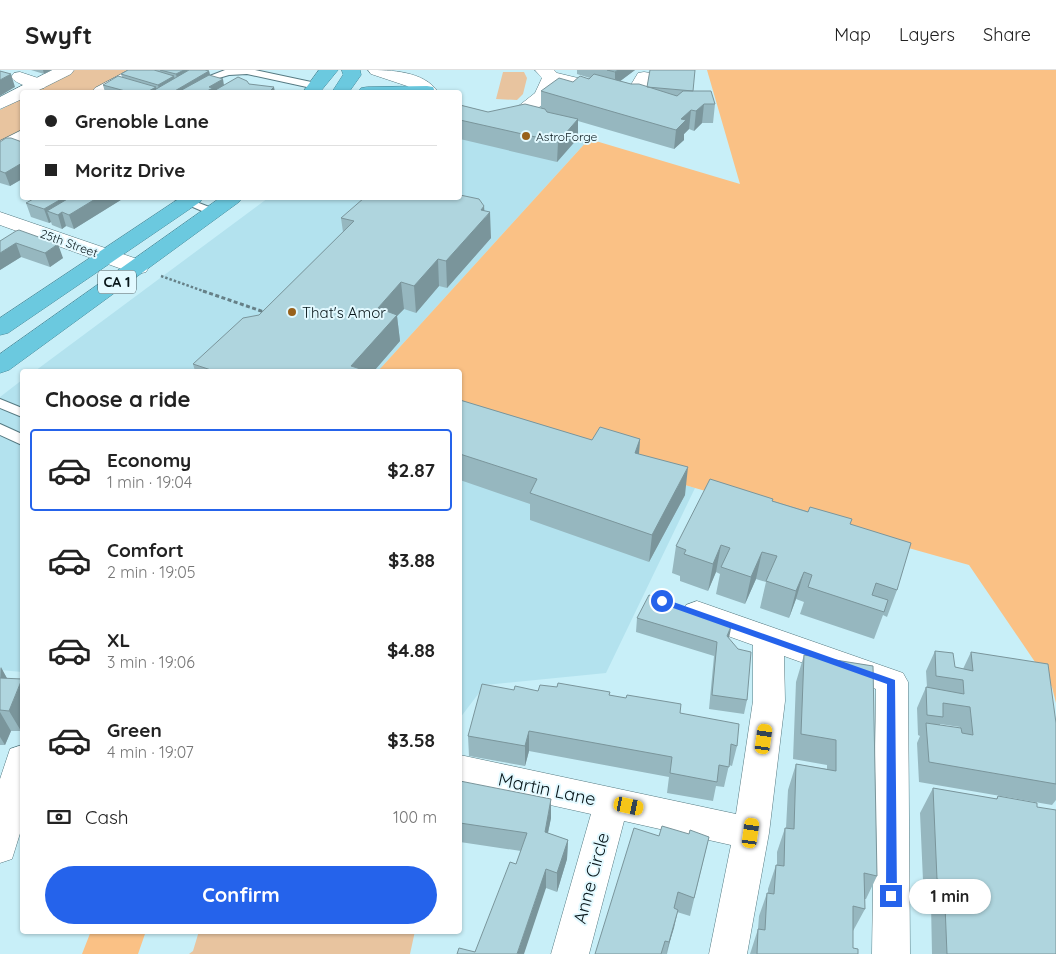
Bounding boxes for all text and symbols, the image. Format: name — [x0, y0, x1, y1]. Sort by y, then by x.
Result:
text: Swyft — [25, 20, 92, 50]
text: Map — [834, 23, 871, 46]
text: Layers — [899, 23, 955, 46]
text: Share — [983, 23, 1031, 46]
text: Grenoble Lane — [75, 109, 209, 133]
place label: AstroForge — [536, 129, 598, 144]
marker: AstroForge — [520, 130, 532, 142]
text: Moritz Drive — [75, 158, 186, 182]
street label: 25th Street — [38, 226, 100, 260]
road number: CA 1 — [98, 270, 136, 293]
place label: That's Amor — [302, 303, 386, 322]
marker: That's Amor — [286, 306, 298, 318]
text: Choose a ride — [45, 385, 190, 413]
icon: car — [47, 448, 92, 493]
text: Economy — [107, 448, 191, 472]
text: $2.87 — [387, 458, 435, 482]
text: 1 min · 19:04 — [107, 472, 192, 492]
icon: car — [47, 538, 92, 583]
text: Comfort — [107, 538, 184, 562]
text: $3.88 — [388, 548, 435, 572]
text: 2 min · 19:05 — [107, 562, 195, 582]
route start — [651, 590, 673, 612]
icon: car — [47, 628, 92, 673]
text: XL — [107, 628, 130, 652]
text: $4.88 — [387, 638, 435, 662]
text: 3 min · 19:06 — [107, 652, 195, 672]
icon: car — [47, 718, 92, 763]
text: Green — [107, 718, 162, 742]
car — [754, 723, 773, 755]
text: $3.58 — [387, 728, 435, 752]
text: 4 min · 19:07 — [107, 742, 194, 762]
street label: Martin Lane — [496, 767, 598, 811]
car — [612, 796, 645, 816]
icon: cash — [45, 803, 73, 831]
text: Cash — [85, 805, 129, 829]
text: 100 m — [393, 807, 437, 827]
car — [741, 817, 760, 849]
street label: Anne Circle — [568, 830, 614, 926]
button: Confirm — [45, 866, 437, 924]
callout: 1 min — [908, 878, 991, 914]
route end — [880, 885, 902, 907]
text: 1 min — [931, 886, 969, 906]

